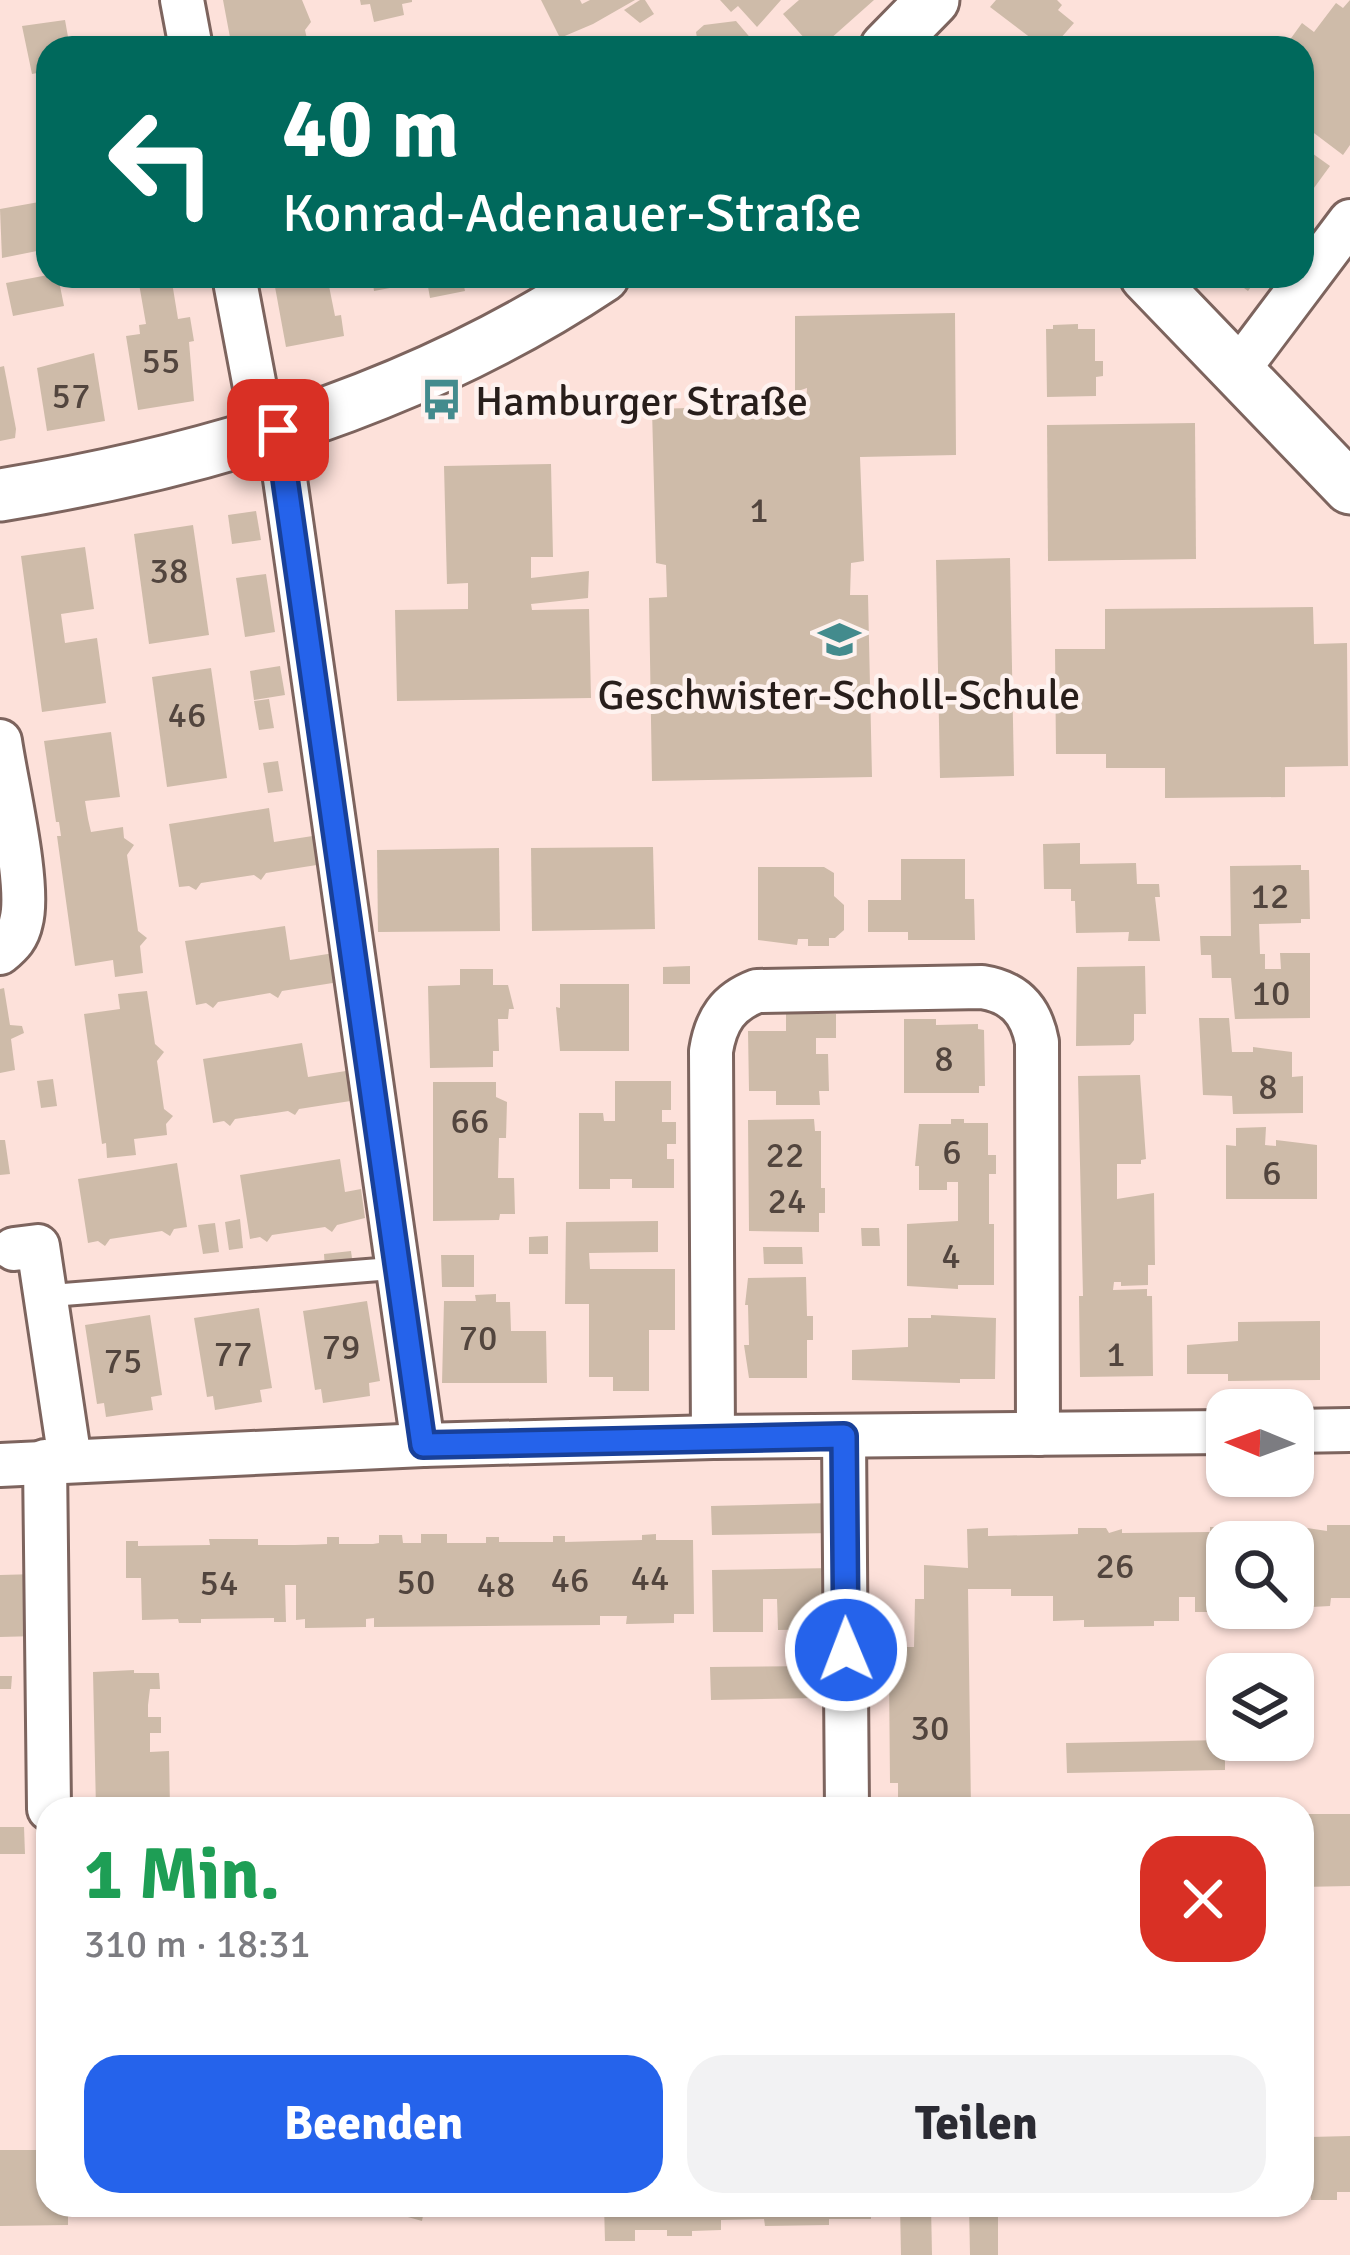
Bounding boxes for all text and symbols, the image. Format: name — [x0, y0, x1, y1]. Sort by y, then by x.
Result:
text: 40 m — [282, 77, 459, 181]
icon: left — [84, 84, 240, 240]
text: Konrad-Adenauer-Straße — [282, 180, 862, 247]
house number: 55 — [142, 339, 180, 384]
house number: 57 — [52, 374, 90, 419]
place label: Hamburger Straße — [475, 376, 808, 427]
bus stop icon: Hamburger Straße — [418, 377, 464, 423]
pin — [227, 379, 329, 481]
icon: arrive — [245, 397, 311, 463]
house number: 1 — [749, 488, 769, 533]
house number: 38 — [150, 549, 188, 594]
school or university icon: Geschwister-Scholl-Schule — [816, 617, 862, 663]
place label: Geschwister-Scholl-Schule — [598, 670, 1080, 721]
house number: 46 — [168, 693, 206, 738]
house number: 12 — [1251, 874, 1289, 919]
house number: 10 — [1252, 971, 1290, 1016]
house number: 8 — [934, 1037, 954, 1082]
house number: 8 — [1258, 1065, 1278, 1110]
house number: 66 — [451, 1099, 489, 1144]
house number: 6 — [942, 1130, 962, 1175]
house number: 22 — [766, 1133, 804, 1178]
house number: 6 — [1262, 1151, 1282, 1196]
house number: 24 — [768, 1179, 806, 1224]
house number: 4 — [941, 1234, 961, 1279]
house number: 70 — [459, 1316, 497, 1361]
house number: 79 — [322, 1325, 360, 1370]
house number: 77 — [214, 1332, 252, 1377]
house number: 1 — [1106, 1332, 1126, 1377]
house number: 75 — [104, 1339, 142, 1384]
north arrow — [1206, 1389, 1314, 1497]
map controls — [1206, 1389, 1314, 1761]
button: search — [1206, 1521, 1314, 1629]
house number: 26 — [1096, 1544, 1134, 1589]
house number: 44 — [631, 1556, 669, 1601]
house number: 46 — [551, 1558, 589, 1603]
house number: 50 — [397, 1560, 435, 1605]
house number: 54 — [200, 1561, 238, 1606]
house number: 48 — [477, 1563, 515, 1608]
position arrow — [783, 1587, 909, 1713]
button: layers — [1206, 1653, 1314, 1761]
house number: 30 — [911, 1706, 949, 1751]
text: 1 Min. — [84, 1830, 280, 1919]
button: close — [1140, 1836, 1266, 1962]
text: 310 m · 18:31 — [84, 1920, 311, 1968]
button: Beenden — [84, 2055, 663, 2193]
button: Teilen — [687, 2055, 1266, 2193]

